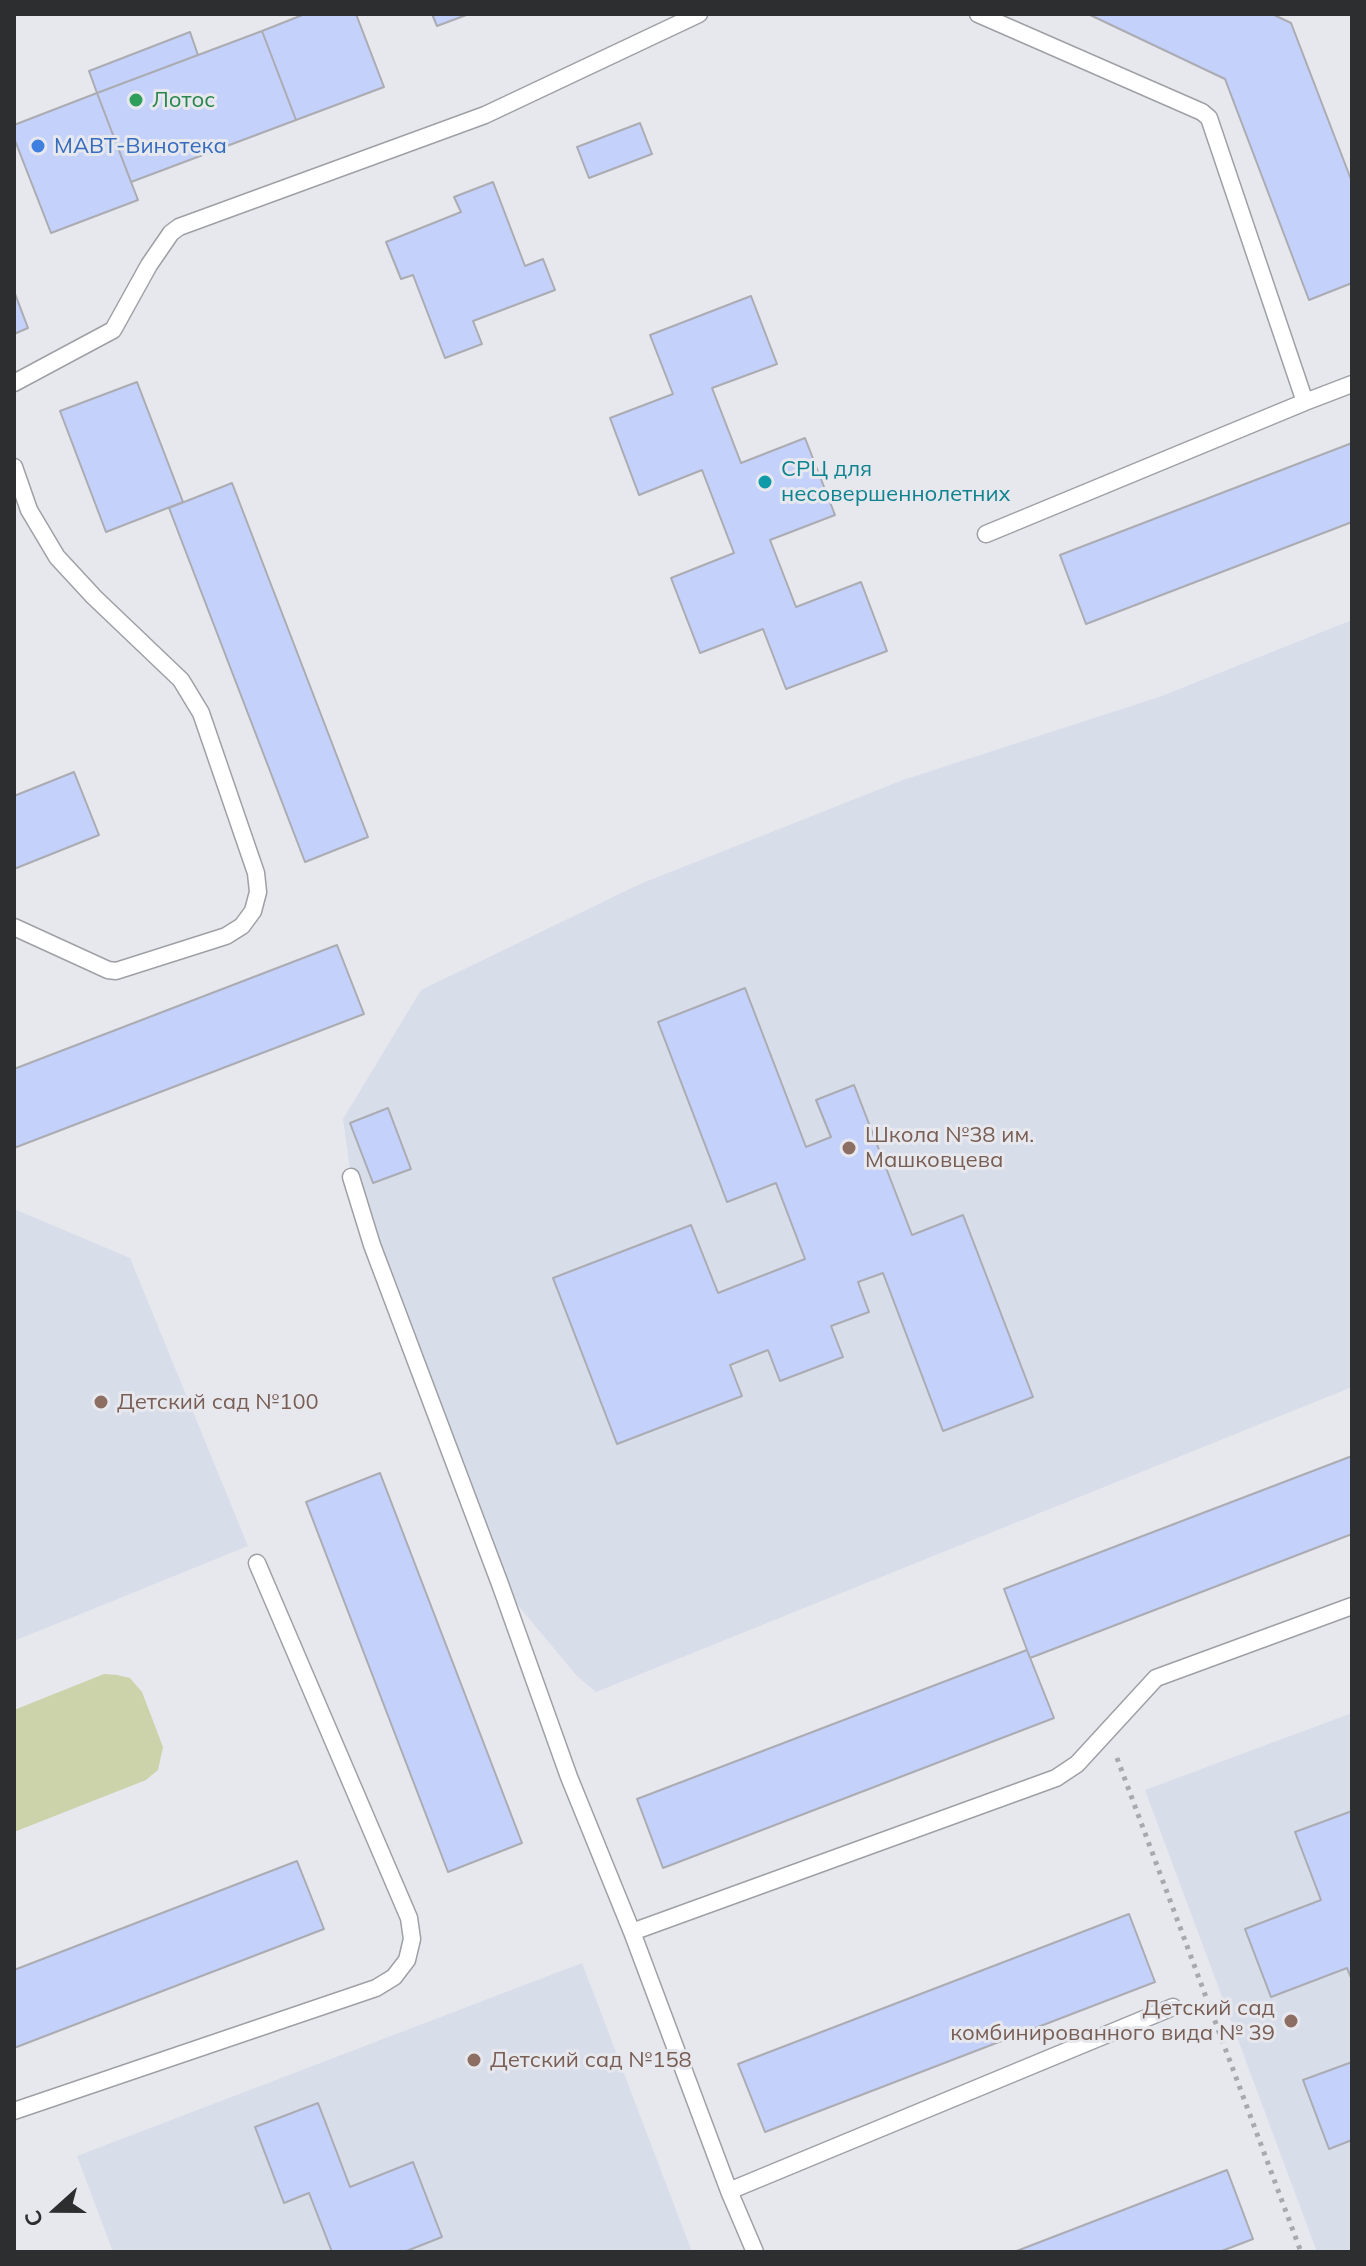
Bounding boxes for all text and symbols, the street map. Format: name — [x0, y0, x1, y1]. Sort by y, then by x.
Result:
place label: Лотос — [152, 87, 215, 113]
marker: Лотос — [127, 91, 145, 109]
place label: МАВТ-Винотека — [54, 133, 227, 159]
marker: МАВТ-Винотека — [29, 137, 47, 155]
place label: СРЦ для несовершеннолетних — [781, 456, 1010, 508]
marker: СРЦ для несовершеннолетних — [756, 473, 774, 491]
place label: Школа №38 им. Машковцева — [865, 1122, 1034, 1174]
marker: Школа №38 им. Машковцева — [840, 1139, 858, 1157]
place label: Детский сад №100 — [117, 1389, 319, 1415]
marker: Детский сад №100 — [92, 1393, 110, 1411]
place label: Детский сад комбинированного вида № 39 — [950, 1995, 1275, 2046]
marker: Детский сад комбинированного вида № 39 — [1282, 2012, 1300, 2030]
place label: Детский сад №158 — [490, 2047, 692, 2073]
marker: Детский сад №158 — [465, 2051, 483, 2069]
north arrow — [16, 2170, 96, 2250]
text: С — [18, 2207, 49, 2231]

